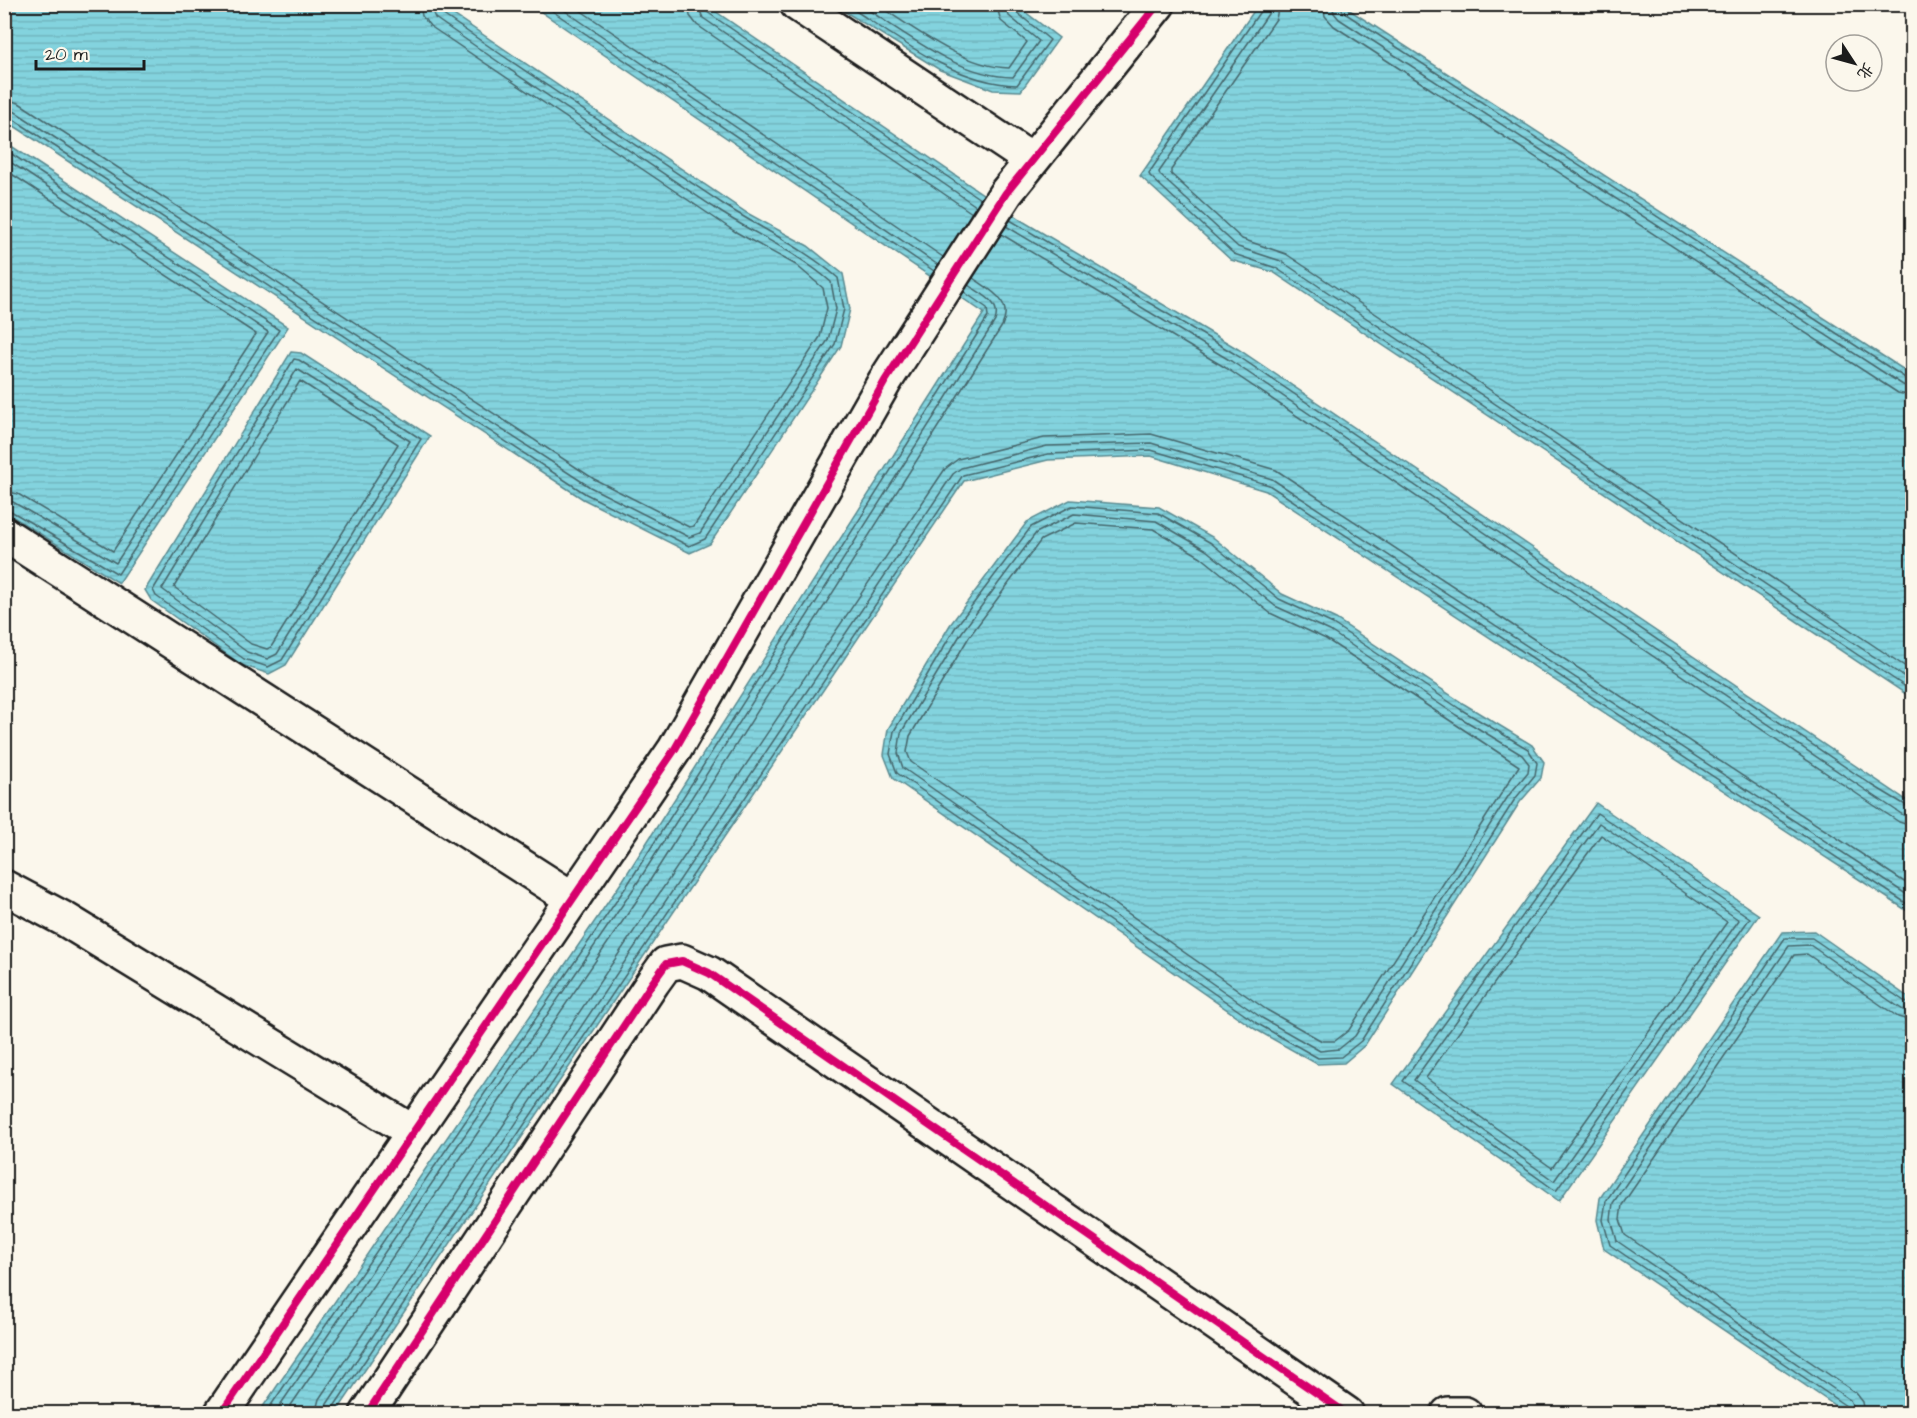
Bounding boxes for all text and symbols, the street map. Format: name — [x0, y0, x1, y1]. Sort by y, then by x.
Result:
scale bar — [36, 33, 144, 71]
north arrow — [1824, 33, 1884, 93]
text: 20 m — [45, 42, 88, 67]
text: 北 — [1852, 58, 1879, 84]

